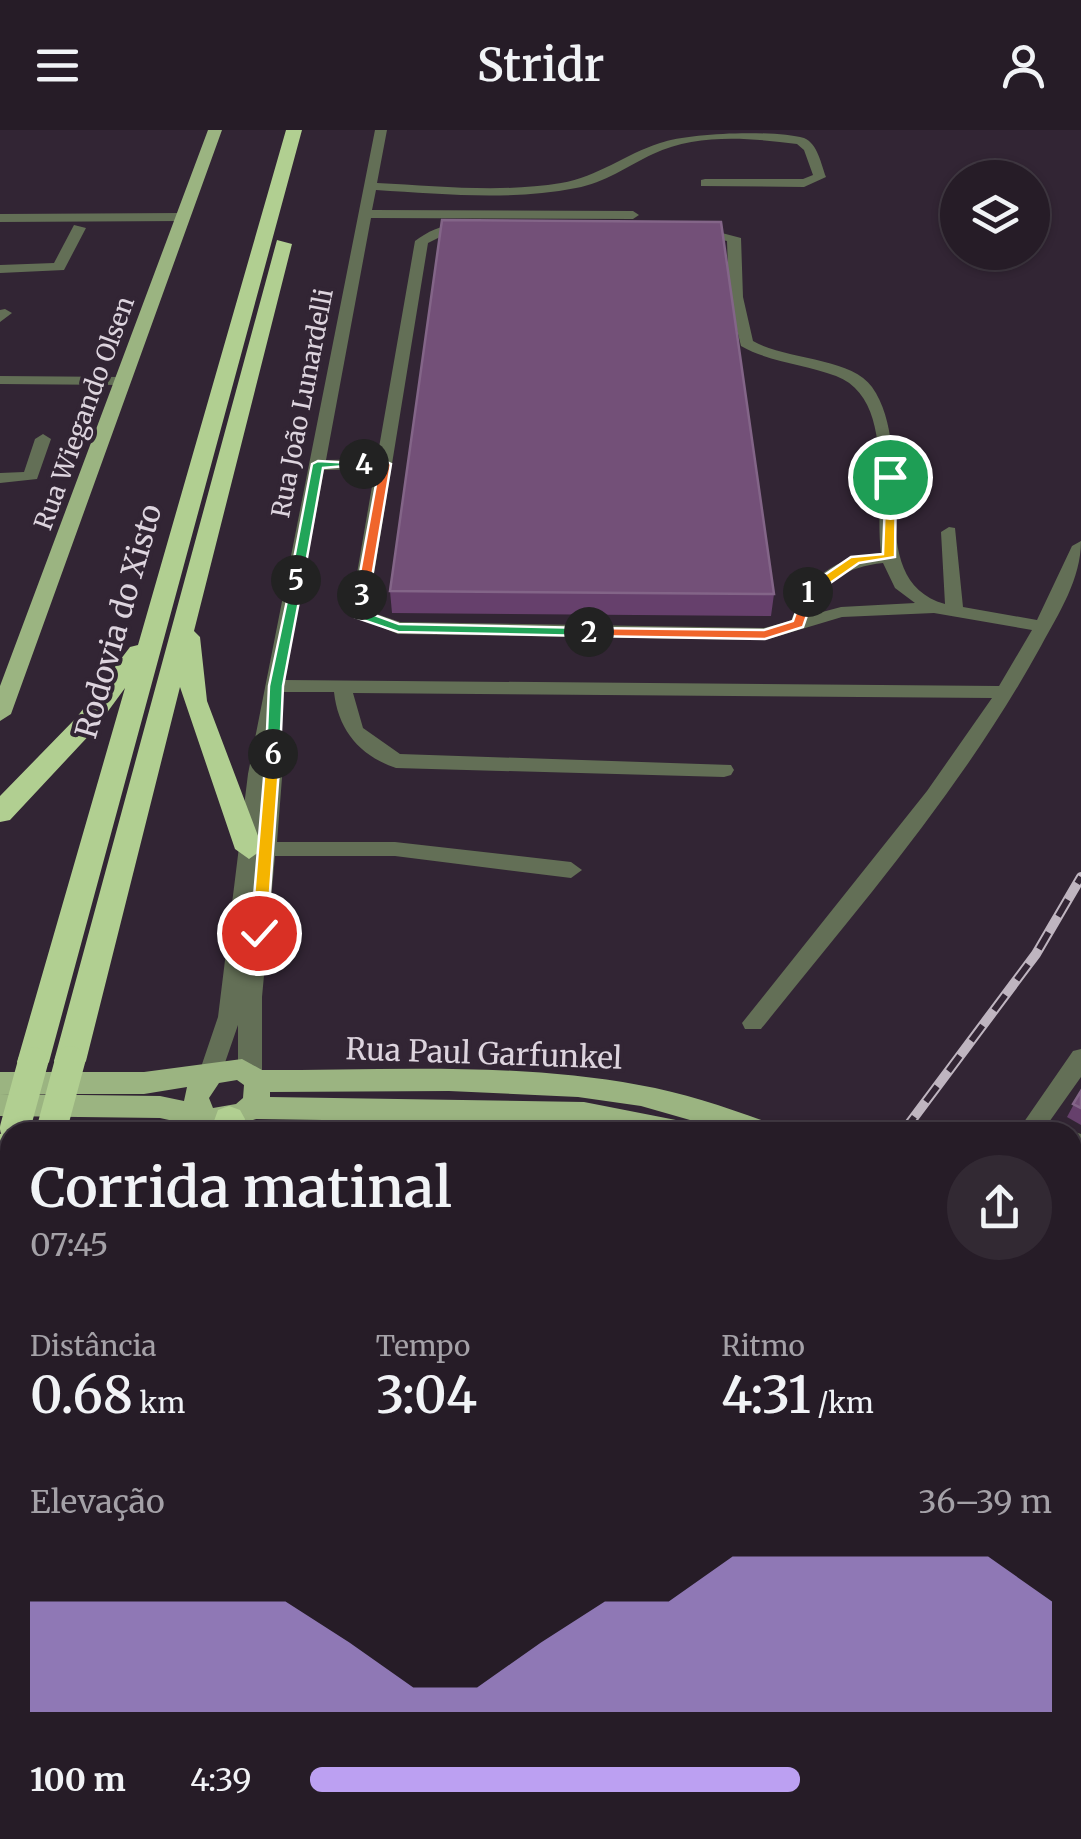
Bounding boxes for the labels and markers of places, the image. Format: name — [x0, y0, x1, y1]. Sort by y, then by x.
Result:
pin — [848, 435, 933, 520]
pin: 4 — [339, 439, 389, 489]
pin: 5 — [271, 555, 321, 605]
pin: 1 — [783, 567, 833, 617]
pin: 3 — [337, 570, 387, 620]
pin: 2 — [564, 607, 614, 657]
pin: 6 — [248, 729, 298, 779]
pin — [217, 891, 302, 976]

